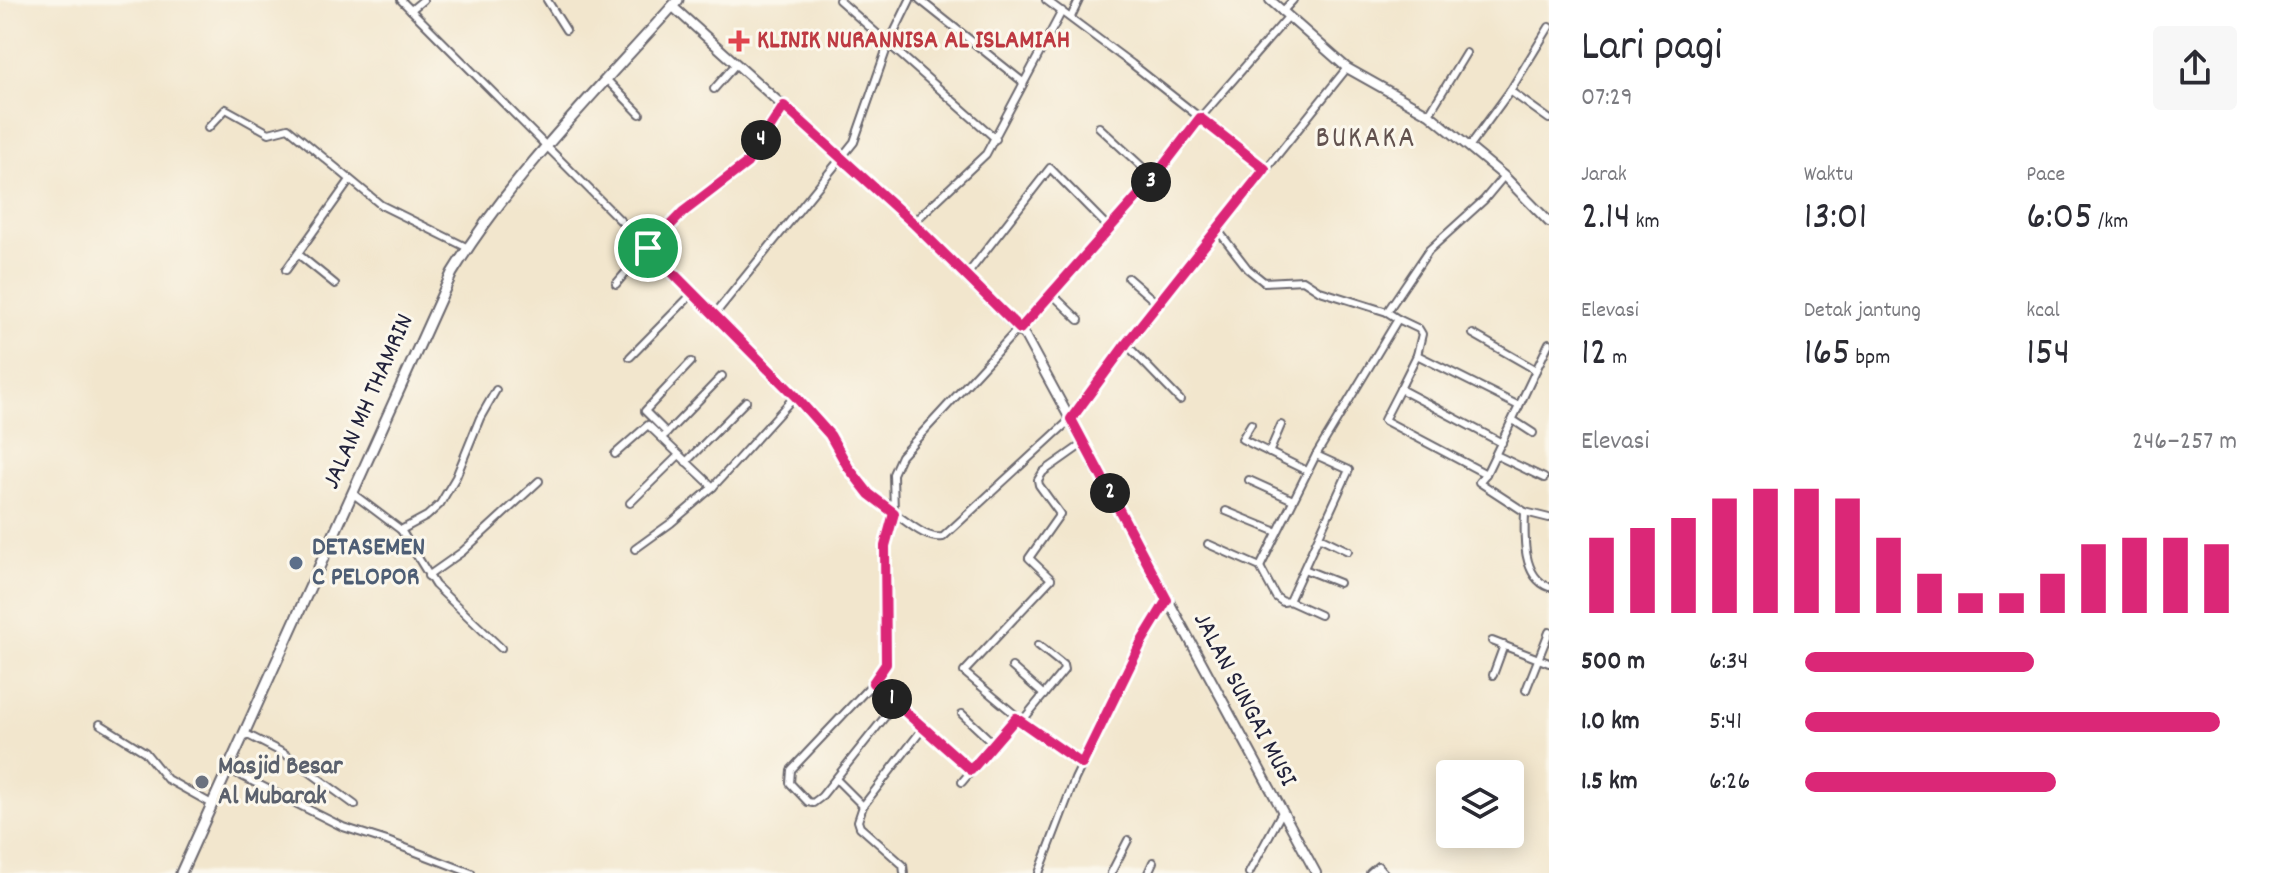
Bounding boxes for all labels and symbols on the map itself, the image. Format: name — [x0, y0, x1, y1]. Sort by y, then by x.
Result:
place label: KLINIK NURANNISA AL ISLAMIAH — [757, 23, 1070, 60]
marker: KLINIK NURANNISA AL ISLAMIAH — [728, 30, 750, 52]
district label: BUKAKA — [1315, 119, 1417, 162]
pin: 4 — [741, 120, 781, 160]
pin: 3 — [1131, 162, 1171, 202]
pin — [614, 214, 682, 282]
street label: JALAN MH THAMRIN — [314, 308, 424, 496]
pin: 2 — [1090, 473, 1130, 513]
place label: DETASEMEN C PELOPOR — [312, 530, 425, 597]
marker: DETASEMEN C PELOPOR — [287, 554, 305, 572]
street label: JALAN SUNGAI MUSI — [1182, 606, 1306, 794]
pin: 1 — [872, 679, 912, 719]
place label: Masjid Besar Al Mubarak — [218, 749, 343, 816]
marker: Masjid Besar Al Mubarak — [193, 773, 211, 791]

